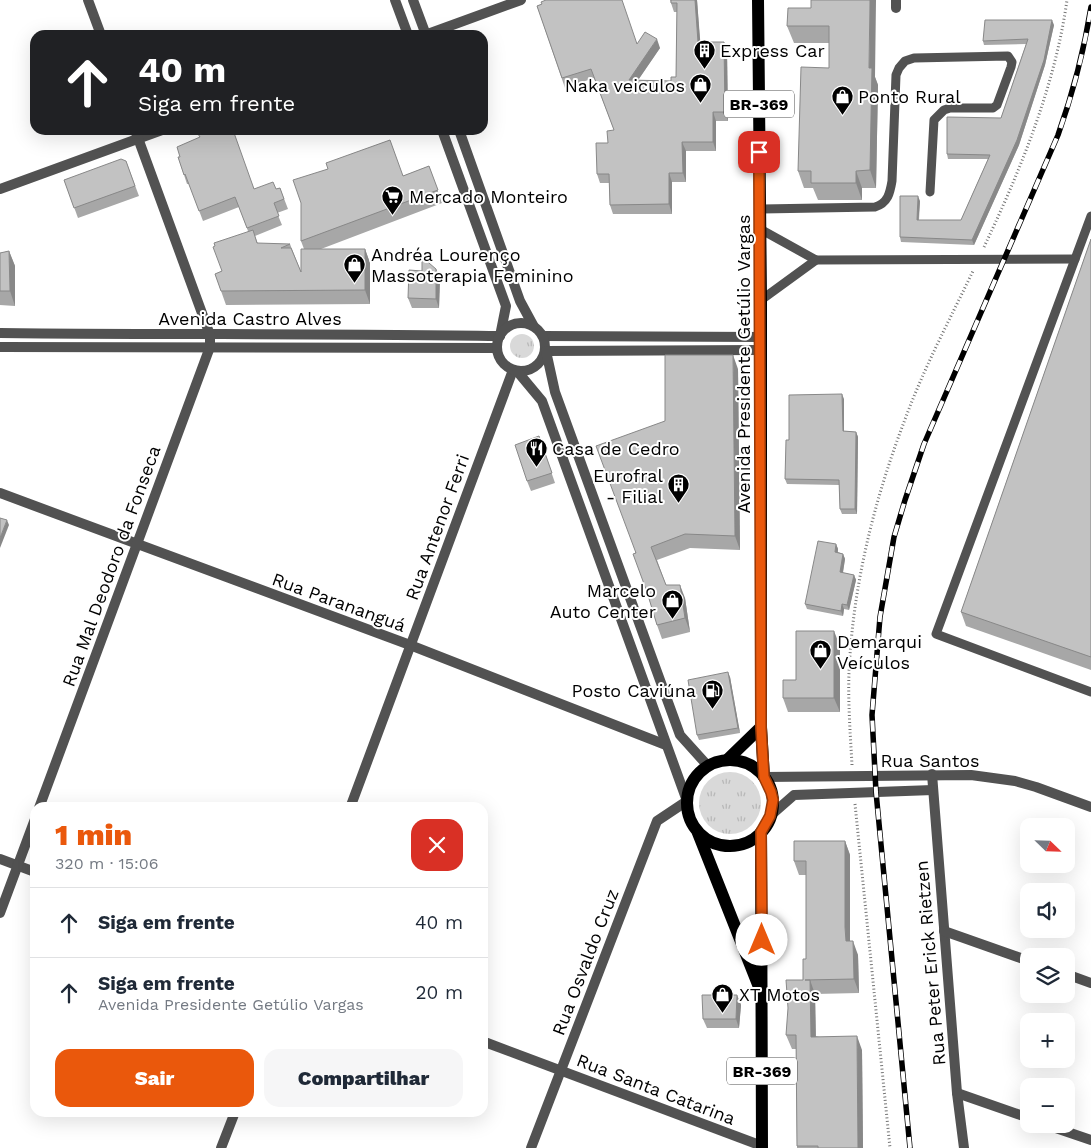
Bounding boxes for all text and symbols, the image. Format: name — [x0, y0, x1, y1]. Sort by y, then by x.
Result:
building icon: Express Car — [692, 38, 716, 69]
place label: Express Car — [720, 40, 825, 61]
text: 40 m — [138, 49, 226, 91]
icon: ahead — [55, 50, 120, 115]
shop icon: Naka veiculos — [689, 73, 713, 104]
place label: Naka veiculos — [565, 75, 685, 96]
shop icon: Ponto Rural — [830, 84, 854, 115]
place label: Ponto Rural — [858, 86, 961, 107]
road number: BR-369 — [724, 90, 794, 118]
text: Siga em frente — [138, 91, 295, 116]
pin — [738, 131, 780, 173]
icon: arrive — [745, 138, 773, 166]
supermarket icon: Mercado Monteiro — [381, 184, 405, 215]
place label: Mercado Monteiro — [409, 186, 568, 207]
street label: Avenida Presidente Getúlio Vargas — [733, 215, 754, 513]
place label: Andréa Lourenço Massoterapia Feminino — [371, 244, 573, 286]
shop icon: Andréa Lourenço Massoterapia Feminino — [343, 252, 367, 283]
street label: Avenida Castro Alves — [158, 308, 342, 329]
restaurant icon: Casa de Cedro — [524, 436, 548, 467]
place label: Casa de Cedro — [552, 438, 680, 459]
street label: Rua Mal Deodoro da Fonseca — [58, 443, 164, 689]
street label: Rua Antenor Ferri — [401, 451, 473, 603]
place label: Eurofral - Filial — [593, 465, 663, 507]
building icon: Eurofral - Filial — [667, 473, 691, 504]
street label: Rua Parananguá — [269, 568, 409, 636]
place label: Marcelo Auto Center — [550, 580, 656, 622]
shop icon: Marcelo Auto Center — [660, 588, 684, 619]
place label: Demarqui Veículos — [837, 631, 922, 673]
shop icon: Demarqui Veículos — [809, 639, 833, 670]
fuel station icon: Posto Caviúna — [700, 678, 724, 709]
place label: Posto Caviúna — [572, 680, 696, 701]
street label: Rua Santos — [880, 750, 980, 771]
text: 1 min — [55, 817, 132, 852]
north arrow — [1020, 818, 1075, 872]
map controls — [1020, 818, 1075, 1133]
button: close — [411, 819, 463, 871]
text: 320 m · 15:06 — [55, 854, 159, 873]
street label: Rua Peter Erick Rietzen — [911, 860, 949, 1066]
button: sound — [1020, 883, 1075, 938]
street label: Rua Osvaldo Cruz — [547, 886, 623, 1038]
icon: ahead — [55, 909, 83, 937]
text: Siga em frente — [98, 911, 235, 934]
text: 40 m — [415, 911, 463, 934]
position arrow — [735, 913, 787, 965]
button: layers — [1020, 948, 1075, 1003]
text: Siga em frente — [98, 972, 235, 995]
icon: ahead — [55, 979, 83, 1007]
text: 20 m — [416, 981, 463, 1004]
shop icon: XT Motos — [711, 982, 735, 1013]
place label: XT Motos — [739, 984, 820, 1005]
text: Avenida Presidente Getúlio Vargas — [98, 995, 364, 1014]
button: + — [1020, 1013, 1075, 1068]
button: Sair — [55, 1049, 254, 1107]
button: Compartilhar — [264, 1049, 463, 1107]
street label: Rua Santa Catarina — [574, 1049, 738, 1129]
road number: BR-369 — [727, 1058, 797, 1084]
button: − — [1020, 1078, 1075, 1133]

